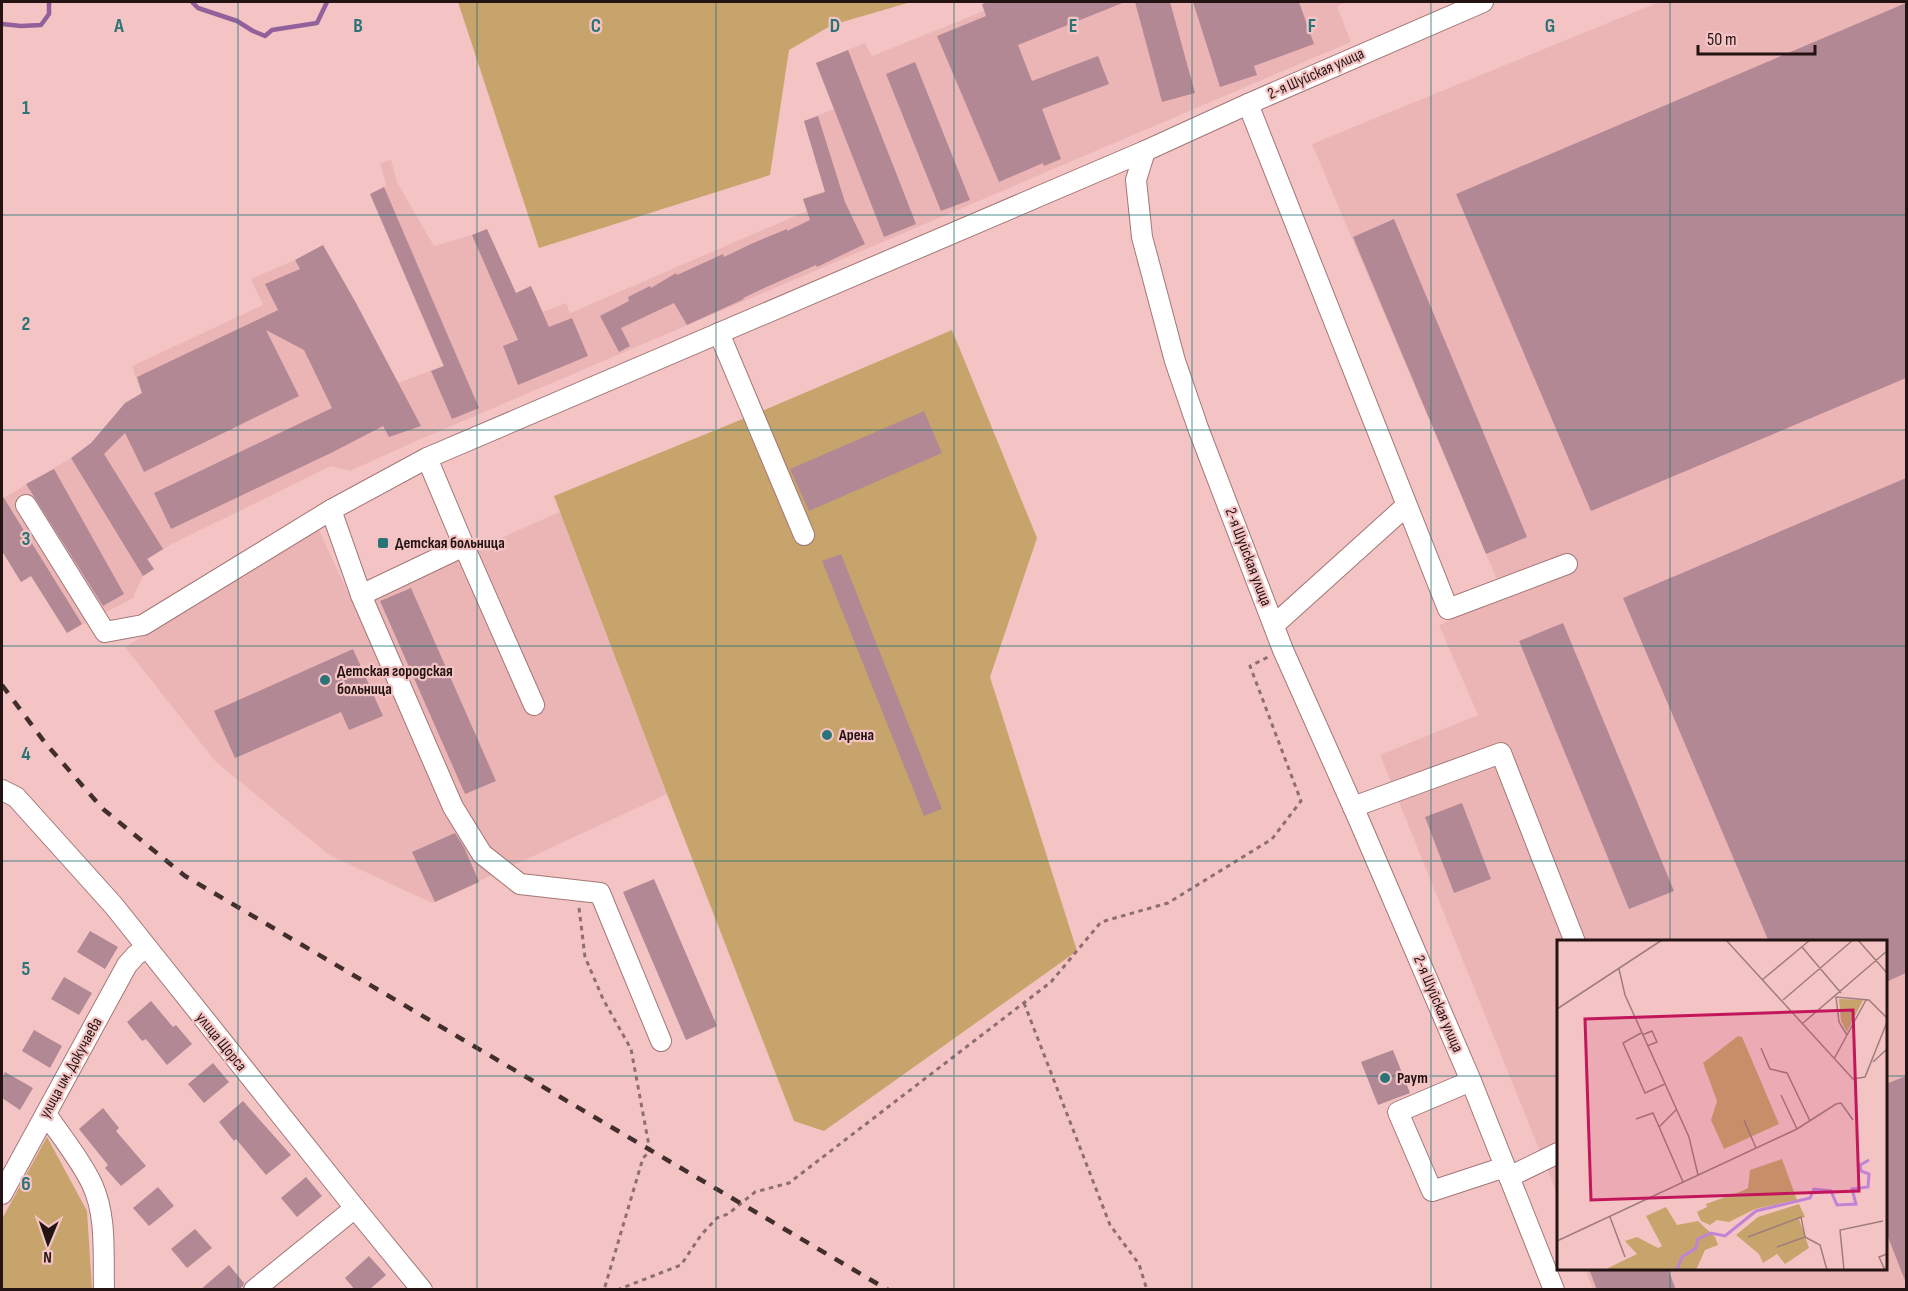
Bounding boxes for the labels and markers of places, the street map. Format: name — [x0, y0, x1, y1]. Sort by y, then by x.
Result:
place label: Детская больница — [395, 534, 505, 553]
marker: Детская больница — [376, 536, 390, 550]
place label: Детская городская больница — [337, 662, 453, 699]
marker: Детская городская больница — [318, 673, 332, 687]
place label: Арена — [838, 726, 874, 745]
marker: Арена — [820, 728, 834, 742]
place label: Раут — [1397, 1069, 1428, 1088]
marker: Раут — [1378, 1071, 1392, 1085]

